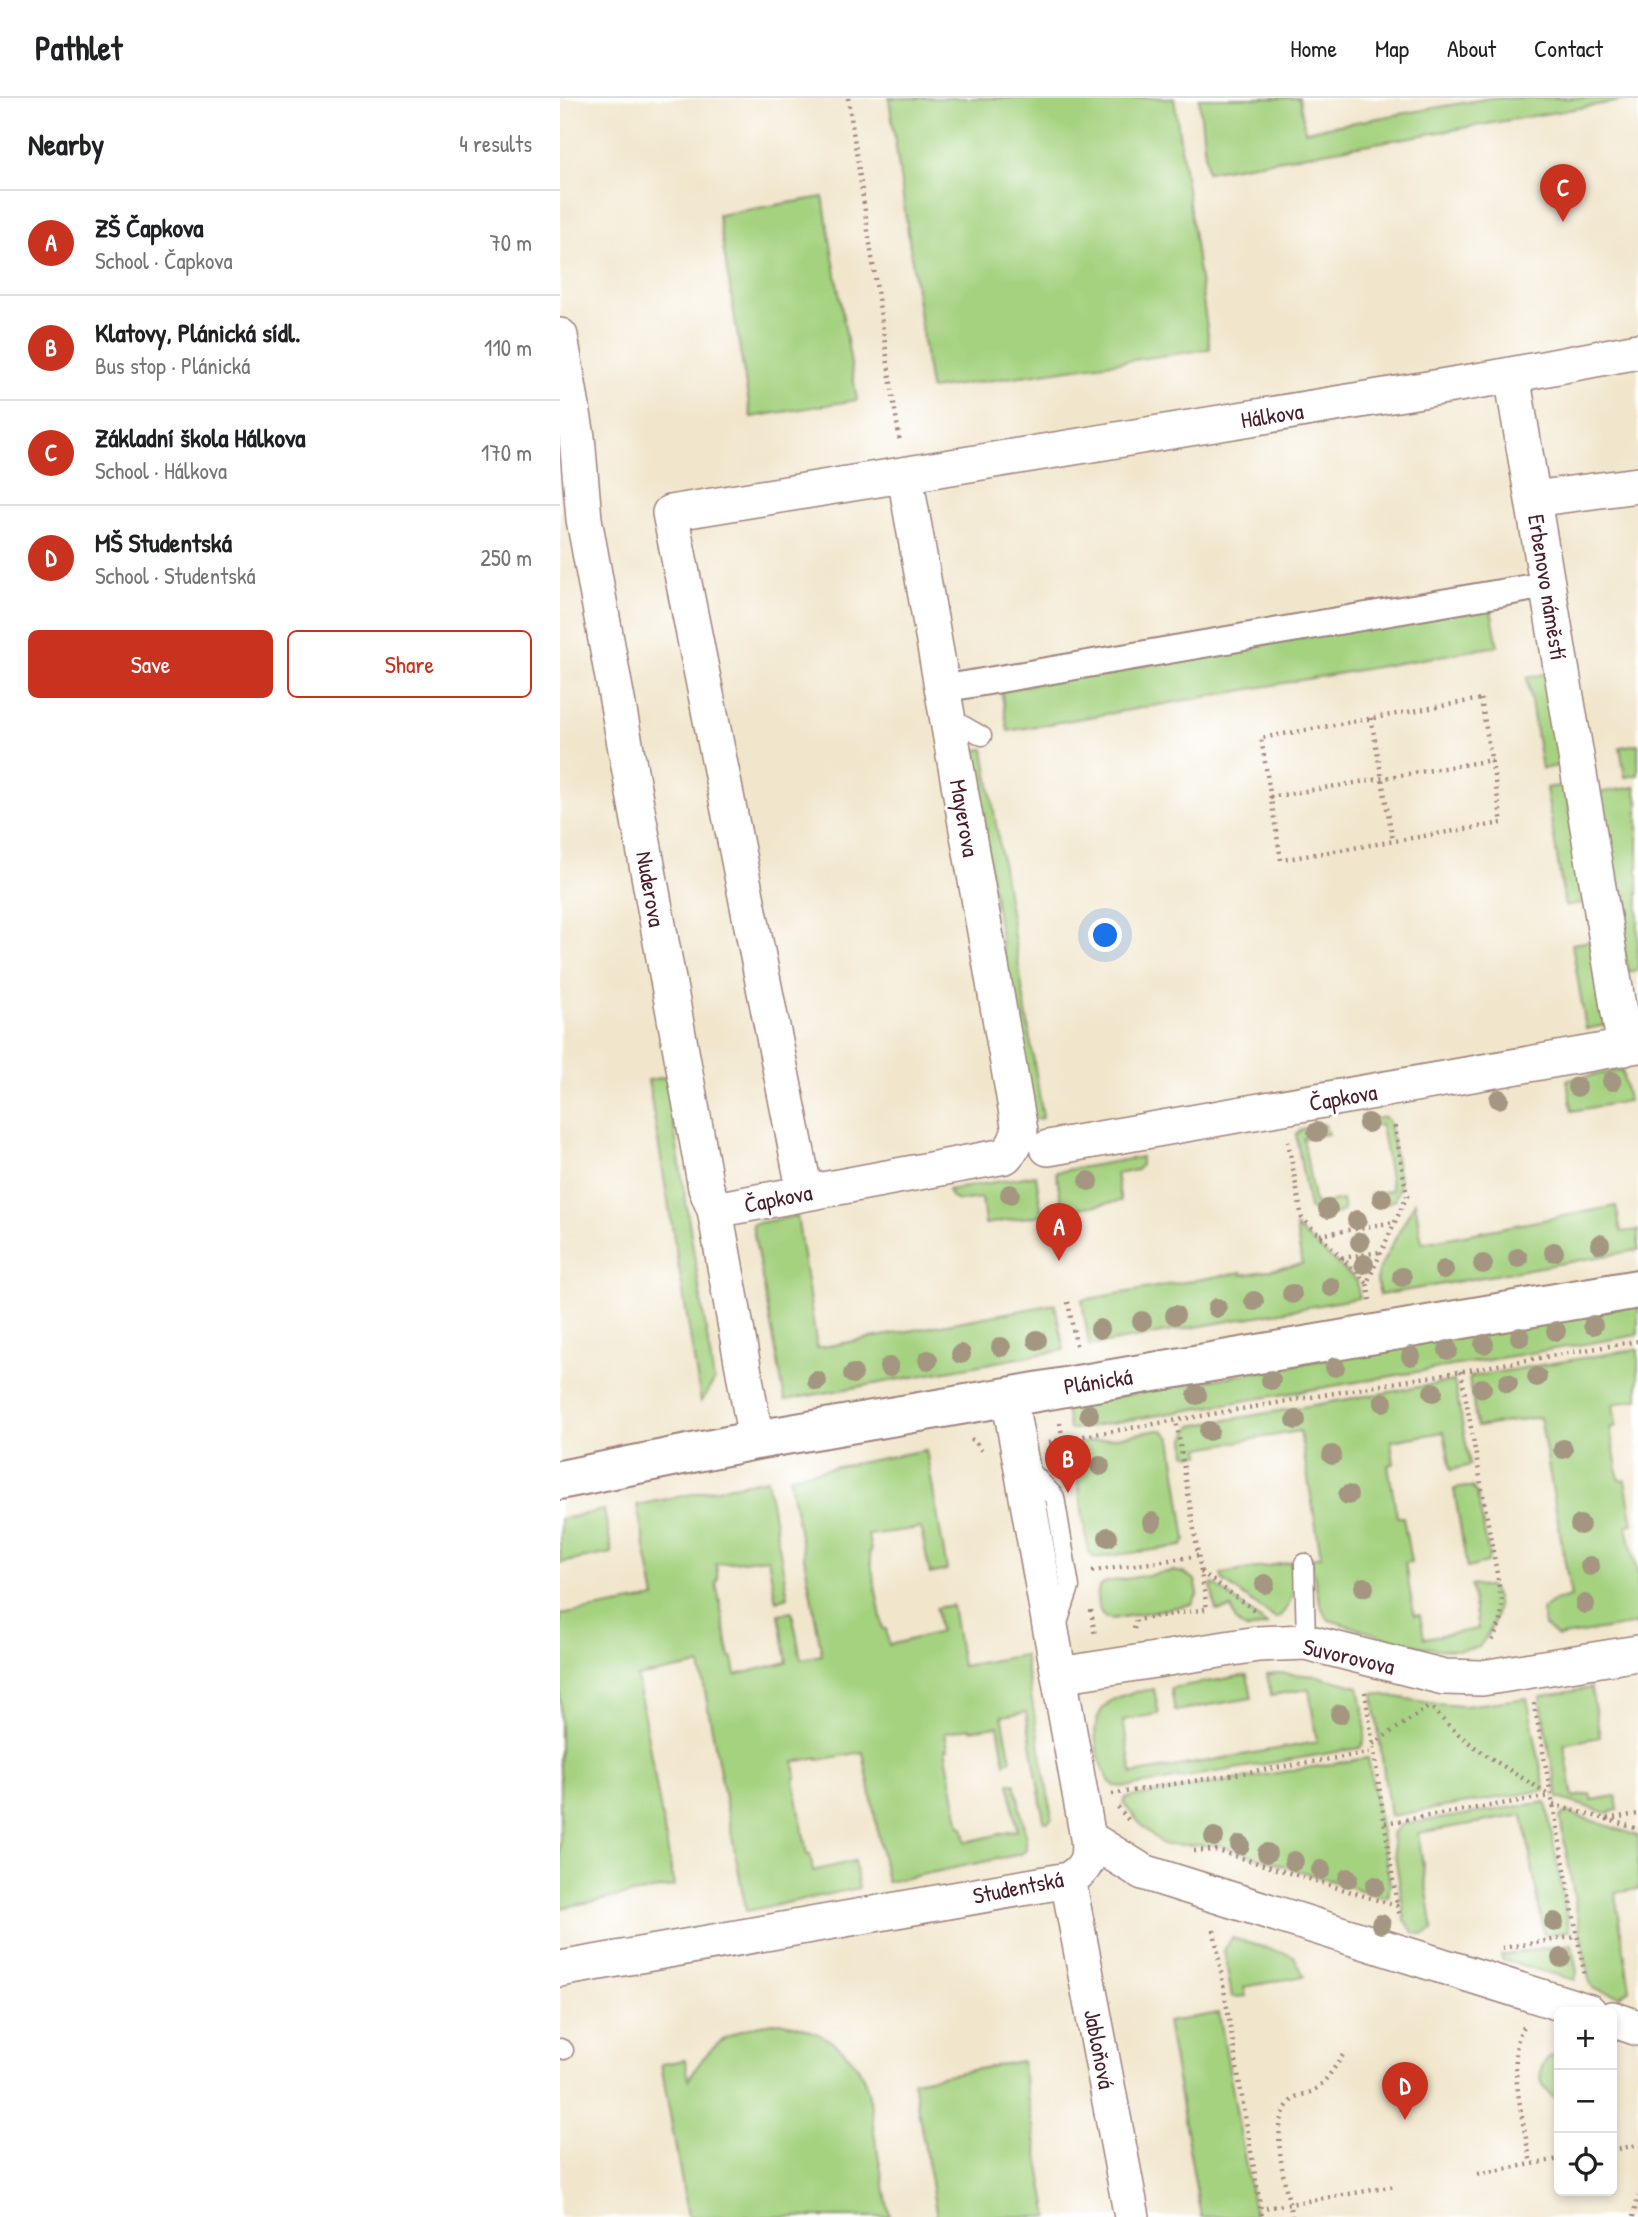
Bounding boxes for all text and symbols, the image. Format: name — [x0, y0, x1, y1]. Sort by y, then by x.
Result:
text: Pathlet — [35, 26, 122, 70]
text: Home — [1290, 32, 1337, 64]
text: Map — [1375, 32, 1409, 64]
text: About — [1447, 32, 1496, 64]
text: Contact — [1534, 32, 1603, 64]
text: Nearby — [28, 124, 104, 164]
text: 4 results — [459, 128, 532, 159]
pin: C — [1540, 164, 1586, 222]
text: ZŠ Čapkova — [95, 210, 204, 245]
text: A — [45, 227, 57, 258]
text: 70 m — [489, 227, 532, 258]
text: School · Čapkova — [95, 245, 232, 276]
text: Klatovy, Plánická sídl. — [95, 315, 300, 350]
text: B — [45, 332, 57, 363]
text: 110 m — [484, 332, 532, 363]
text: Bus stop · Plánická — [95, 350, 250, 381]
street label: Hálkova — [1238, 395, 1306, 435]
text: Základní škola Hálkova — [95, 420, 305, 455]
text: C — [45, 437, 57, 468]
text: 170 m — [481, 437, 532, 468]
text: School · Hálkova — [95, 455, 227, 486]
street label: Erbenovo náměstí — [1521, 512, 1575, 662]
text: MŠ Studentská — [95, 525, 232, 560]
text: D — [46, 542, 56, 573]
text: 250 m — [480, 542, 532, 573]
text: School · Studentská — [95, 560, 256, 591]
button: Save — [28, 630, 273, 698]
button: Share — [287, 630, 532, 698]
street label: Mayerova — [943, 777, 987, 859]
street label: Nuderova — [629, 849, 673, 929]
your location — [1088, 918, 1122, 952]
street label: Čapkova — [1307, 1076, 1379, 1118]
street label: Čapkova — [741, 1176, 815, 1220]
pin: A — [1036, 1203, 1082, 1261]
street label: Plánická — [1061, 1360, 1135, 1402]
pin: B — [1045, 1435, 1091, 1493]
street label: Suvorovova — [1300, 1630, 1398, 1682]
street label: Studentská — [970, 1863, 1066, 1911]
street label: Jabloňová — [1077, 2007, 1123, 2091]
map controls — [1554, 2007, 1617, 2196]
button: + — [1554, 2007, 1617, 2070]
pin: D — [1382, 2062, 1428, 2120]
button: − — [1554, 2070, 1617, 2133]
button: locate — [1554, 2133, 1617, 2196]

